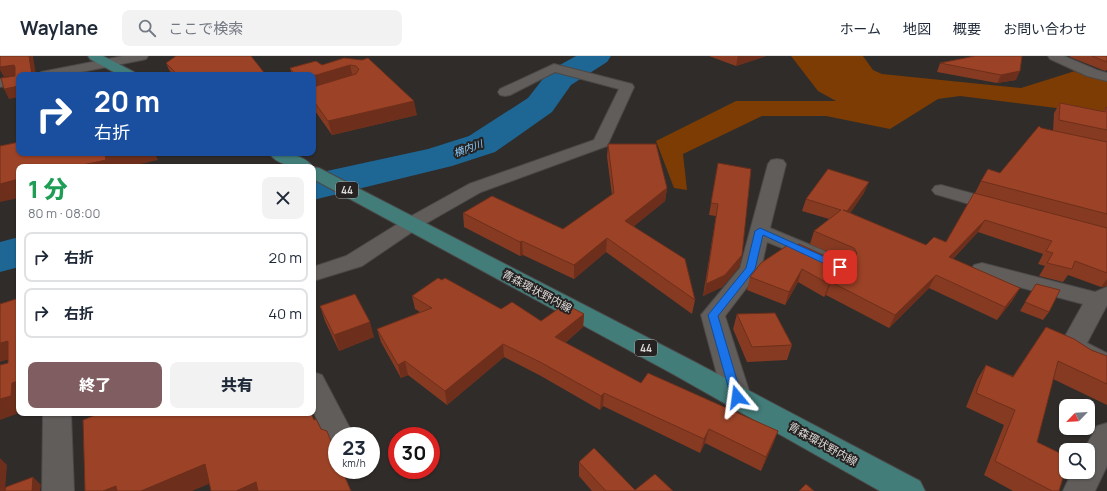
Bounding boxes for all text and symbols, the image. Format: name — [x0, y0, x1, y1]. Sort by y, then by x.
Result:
search box — [122, 10, 402, 46]
text: Waylane — [20, 15, 98, 41]
icon: search — [136, 17, 158, 39]
text: ここで検索 — [168, 18, 243, 39]
text: ホーム — [839, 19, 881, 38]
text: 地図 — [903, 19, 931, 38]
text: 概要 — [953, 19, 981, 38]
text: お問い合わせ — [1003, 19, 1087, 38]
text: 20 m — [94, 82, 160, 120]
icon: right — [28, 88, 80, 140]
text: 右折 — [94, 120, 130, 144]
water label: 横内川 — [452, 136, 485, 160]
text: 1 分 — [28, 172, 68, 205]
button: close — [262, 177, 304, 219]
road number: 44 — [336, 182, 358, 198]
text: 80 m · 08:00 — [28, 204, 100, 222]
icon: right — [30, 246, 52, 268]
text: 右折 — [64, 247, 94, 268]
text: 20 m — [269, 247, 302, 268]
pin — [823, 250, 857, 284]
icon: arrive — [829, 256, 851, 278]
street label: 青森環状野内線 — [500, 266, 575, 315]
icon: right — [30, 302, 52, 324]
text: 右折 — [64, 303, 94, 324]
text: 40 m — [268, 303, 302, 324]
road number: 44 — [635, 340, 657, 356]
button: 終了 — [28, 362, 162, 408]
button: 共有 — [170, 362, 304, 408]
position arrow — [716, 376, 758, 418]
north arrow — [1059, 399, 1095, 435]
map controls — [1059, 399, 1095, 479]
street label: 青森環状野内線 — [786, 418, 861, 469]
speed limit sign: 30 — [388, 427, 440, 479]
text: 23 — [342, 434, 366, 461]
button: search — [1059, 443, 1095, 479]
text: km/h — [342, 456, 366, 470]

